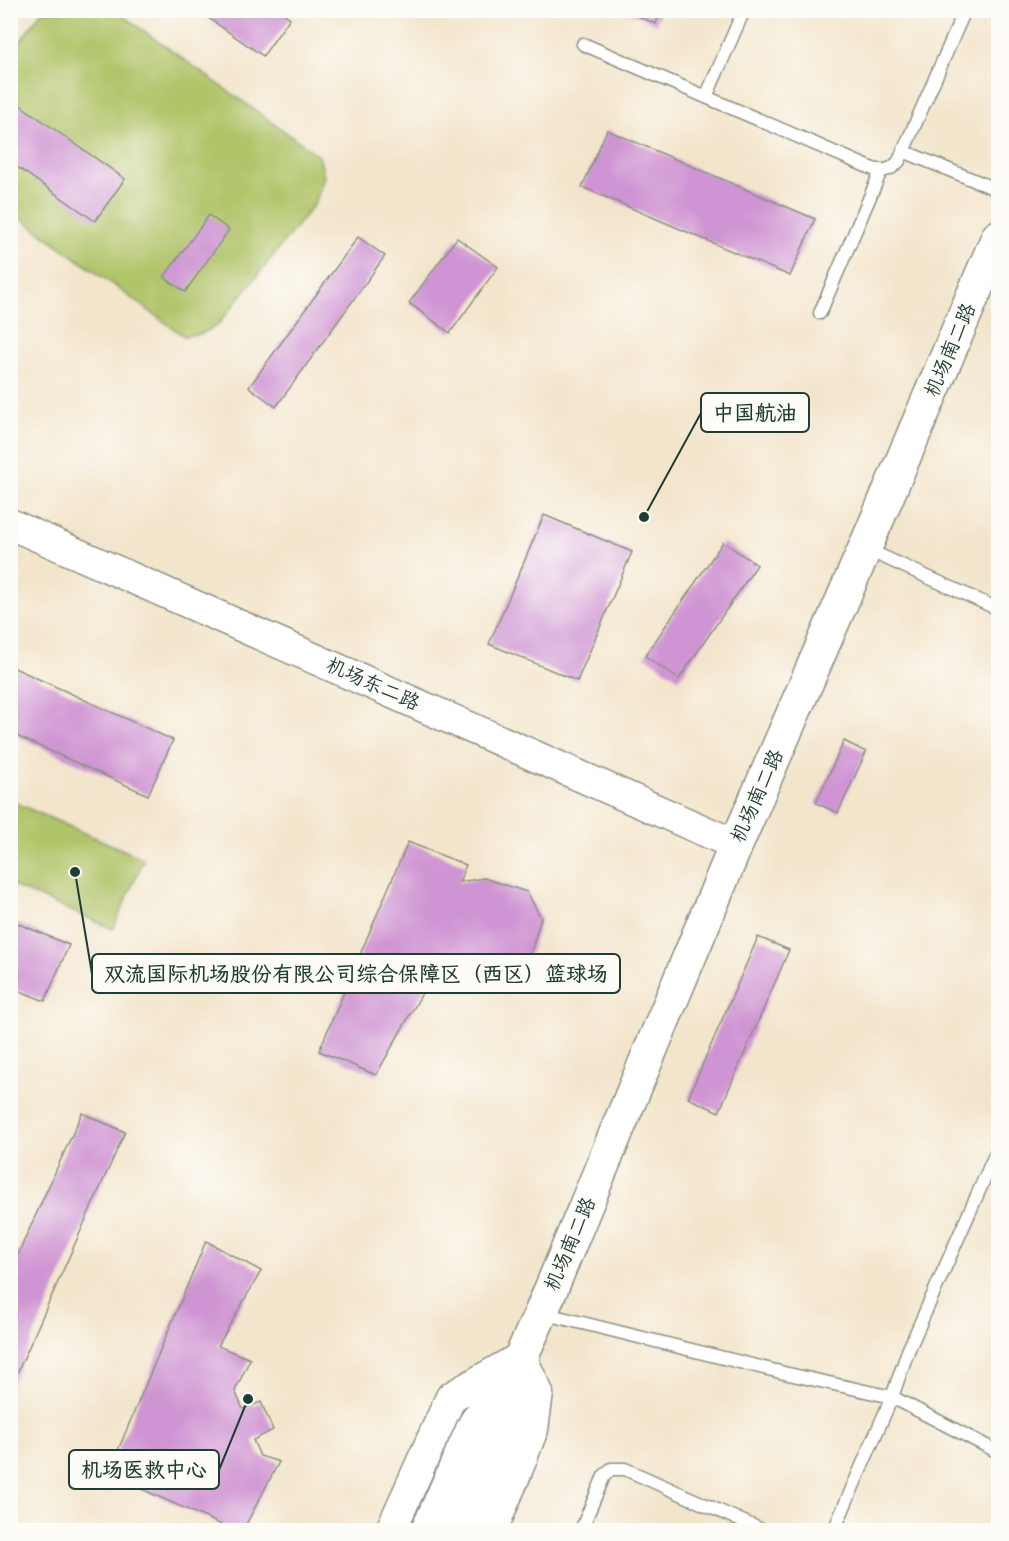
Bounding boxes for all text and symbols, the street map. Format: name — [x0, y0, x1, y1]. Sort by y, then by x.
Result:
street label: 机场南二路 — [920, 299, 981, 401]
callout: 中国航油 — [701, 393, 809, 432]
text: 中国航油 — [713, 401, 797, 425]
street label: 机场东二路 — [323, 653, 424, 715]
street label: 机场南二路 — [726, 745, 788, 846]
callout: 双流国际机场股份有限公司综合保障区（西区）篮球场 — [92, 954, 620, 993]
text: 双流国际机场股份有限公司综合保障区（西区）篮球场 — [104, 962, 608, 986]
street label: 机场南二路 — [540, 1193, 601, 1295]
callout: 机场医救中心 — [69, 1450, 219, 1489]
text: 机场医救中心 — [81, 1458, 207, 1482]

